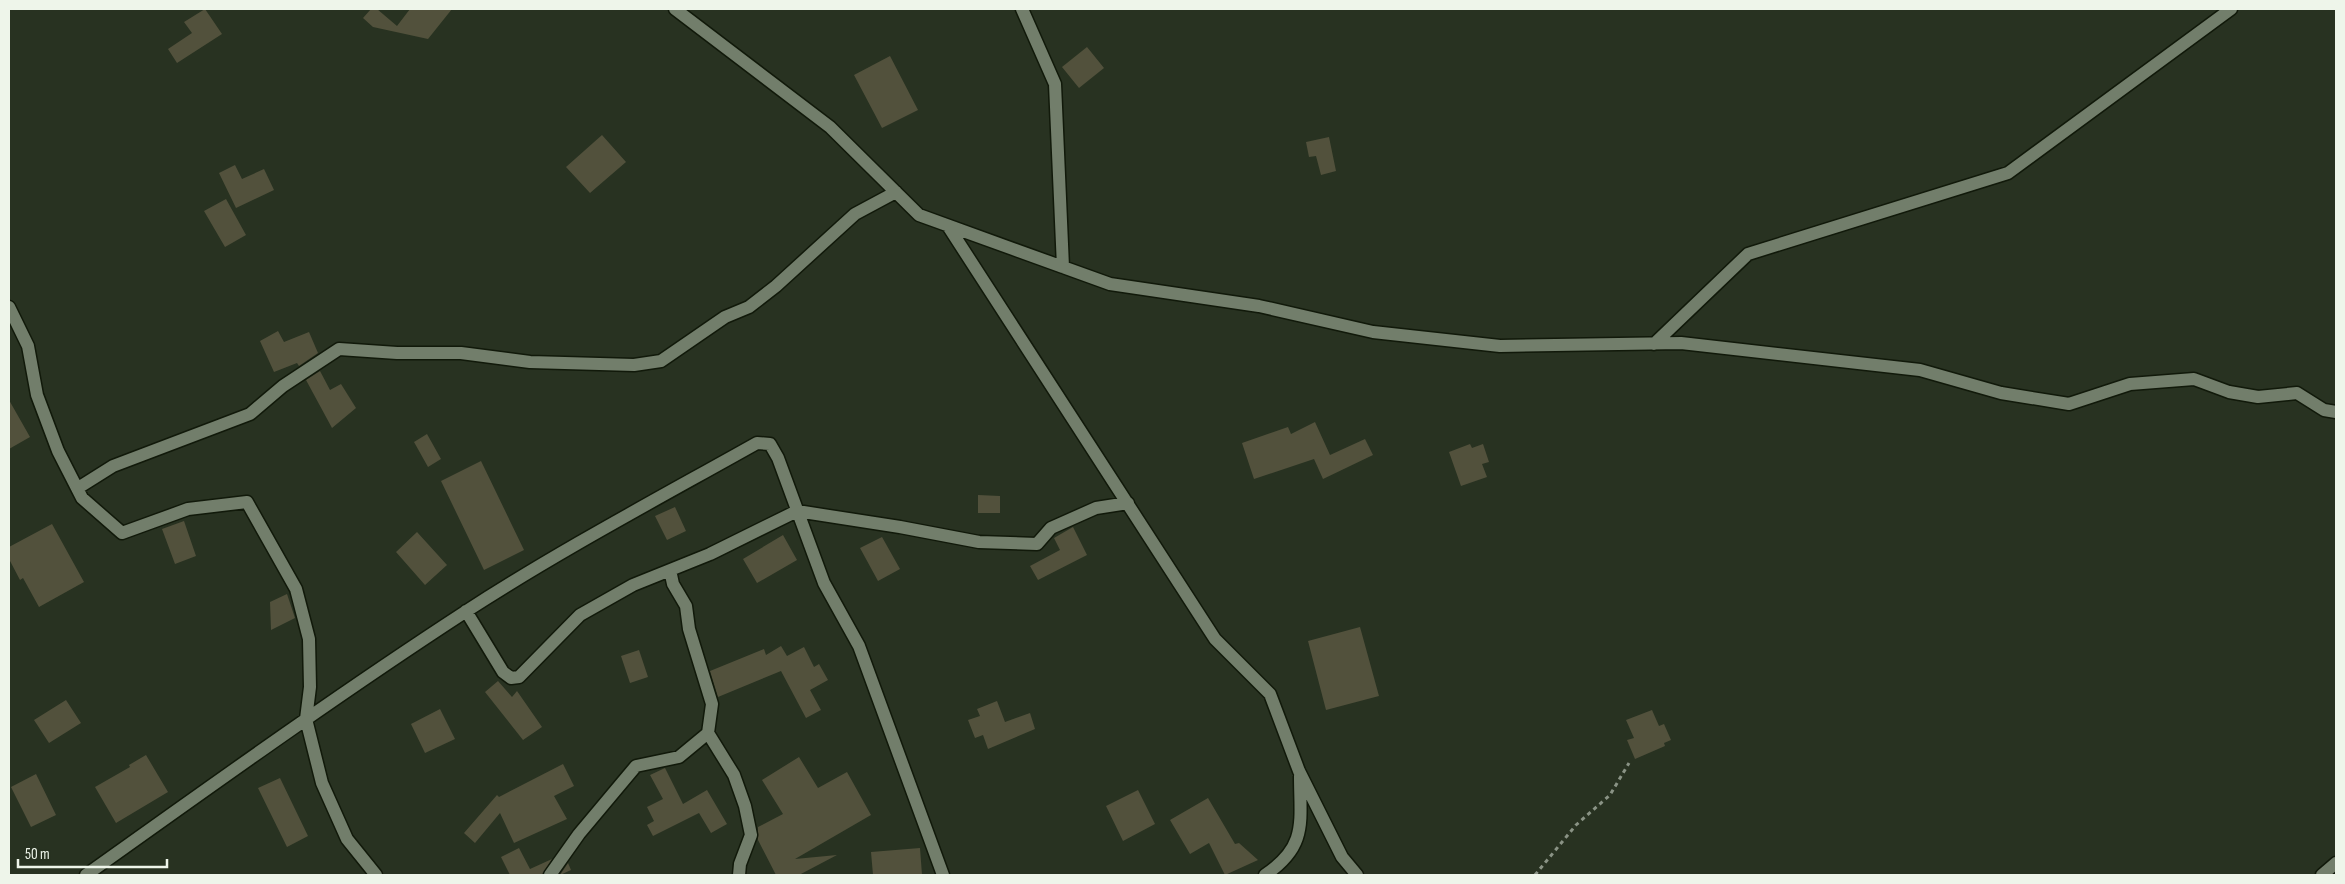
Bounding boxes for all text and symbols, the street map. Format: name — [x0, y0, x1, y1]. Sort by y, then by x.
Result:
scale bar — [18, 836, 166, 868]
text: 50 m — [25, 845, 50, 864]

